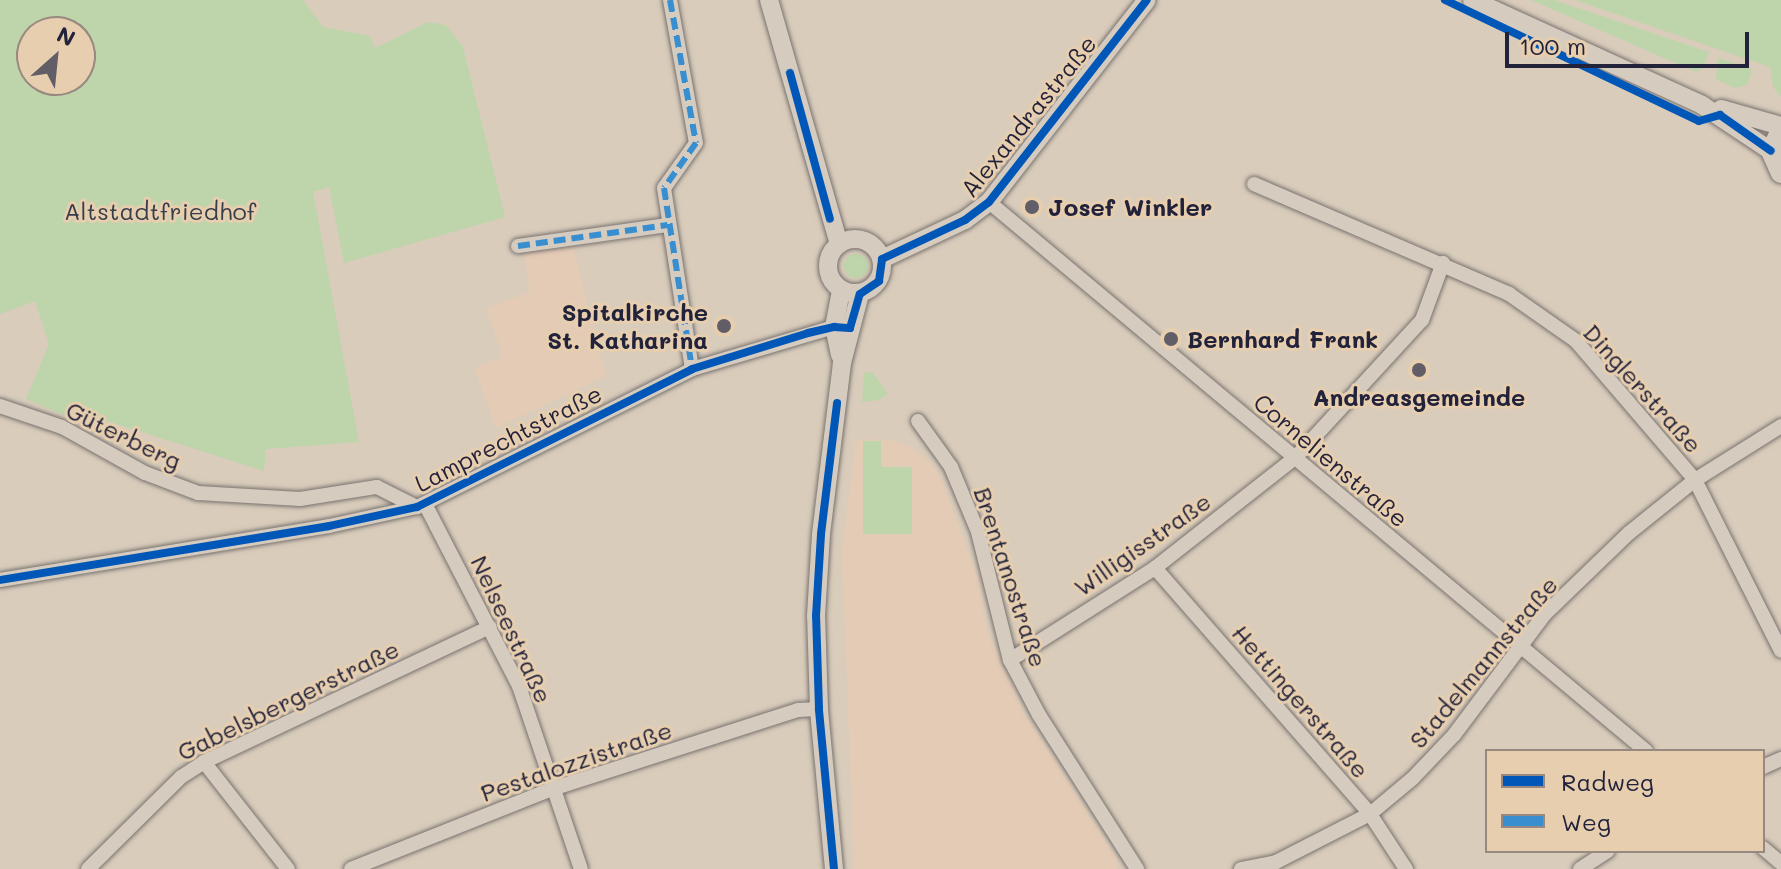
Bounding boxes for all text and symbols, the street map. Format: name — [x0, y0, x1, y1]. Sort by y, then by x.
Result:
north arrow — [16, 16, 96, 96]
scale bar — [1509, 16, 1753, 66]
text: N — [52, 19, 80, 53]
street label: Alexandrastraße — [954, 29, 1102, 203]
text: 100 m — [1519, 30, 1586, 61]
place label: Josef Winkler — [1048, 193, 1212, 221]
park label: Altstadtfriedhof — [64, 197, 256, 225]
marker: Josef Winkler — [1023, 198, 1041, 216]
place label: Spitalkirche St. Katharina — [547, 298, 708, 354]
marker: Spitalkirche St. Katharina — [715, 317, 733, 335]
street label: Dinglerstraße — [1578, 318, 1708, 458]
place label: Bernhard Frank — [1187, 325, 1378, 353]
marker: Bernhard Frank — [1162, 330, 1180, 348]
marker: Andreasgemeinde — [1410, 361, 1428, 379]
street label: Lamprechtstraße — [410, 378, 606, 498]
place label: Andreasgemeinde — [1313, 383, 1525, 411]
street label: Cornelienstraße — [1248, 387, 1414, 533]
street label: Güterberg — [62, 395, 186, 475]
street label: Brentanostraße — [968, 483, 1054, 671]
street label: Willigisstraße — [1068, 486, 1216, 602]
street label: Nelseestraße — [465, 551, 559, 707]
street label: Stadelmannstraße — [1403, 570, 1563, 754]
street label: Hettingerstraße — [1227, 618, 1375, 784]
street label: Gabelsbergerstraße — [173, 634, 403, 766]
street label: Pestalozzistraße — [477, 715, 675, 807]
legend — [1485, 749, 1765, 853]
text: Radweg — [1561, 766, 1654, 797]
text: Weg — [1561, 806, 1611, 837]

